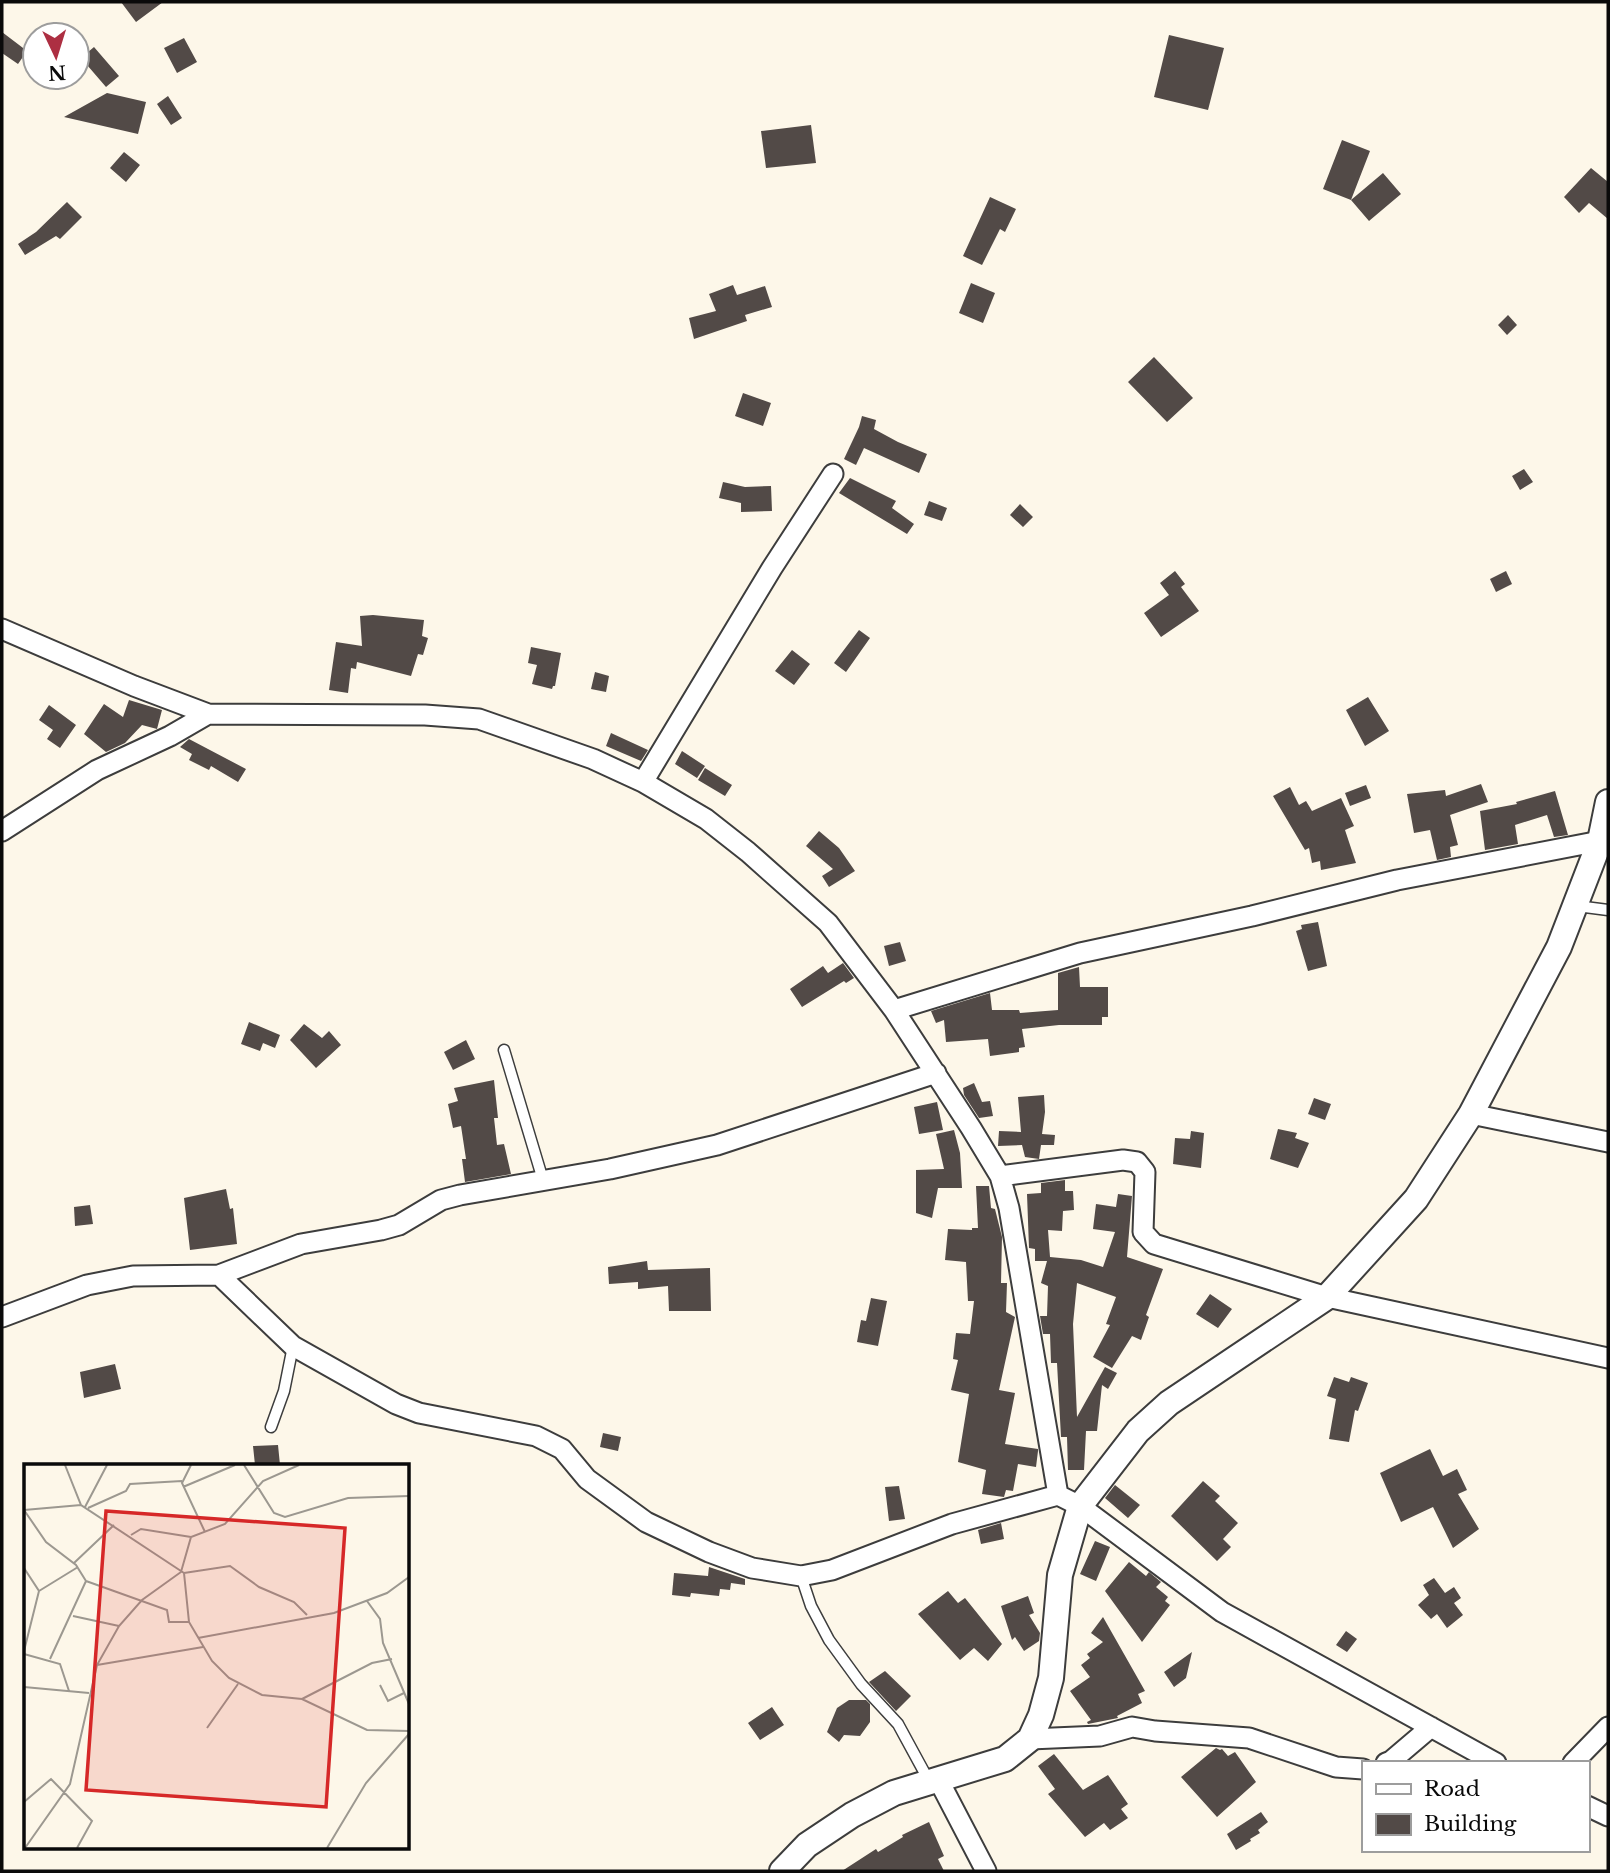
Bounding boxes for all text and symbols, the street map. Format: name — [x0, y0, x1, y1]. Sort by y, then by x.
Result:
north arrow — [21, 21, 91, 91]
text: N — [47, 60, 67, 85]
inset map — [24, 1464, 410, 1848]
legend — [1362, 1761, 1589, 1852]
text: Road — [1424, 1776, 1480, 1802]
text: Building — [1424, 1811, 1517, 1837]

